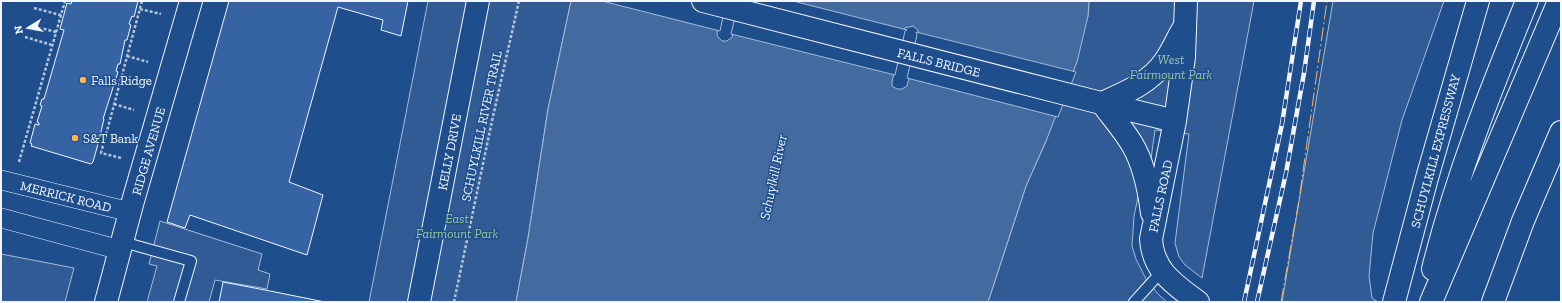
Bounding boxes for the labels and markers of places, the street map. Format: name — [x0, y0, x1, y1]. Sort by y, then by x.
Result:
place label: Falls Ridge — [91, 73, 152, 88]
marker: Falls Ridge — [78, 75, 88, 85]
place label: S&T Bank — [83, 131, 138, 146]
marker: S&T Bank — [70, 133, 80, 143]

